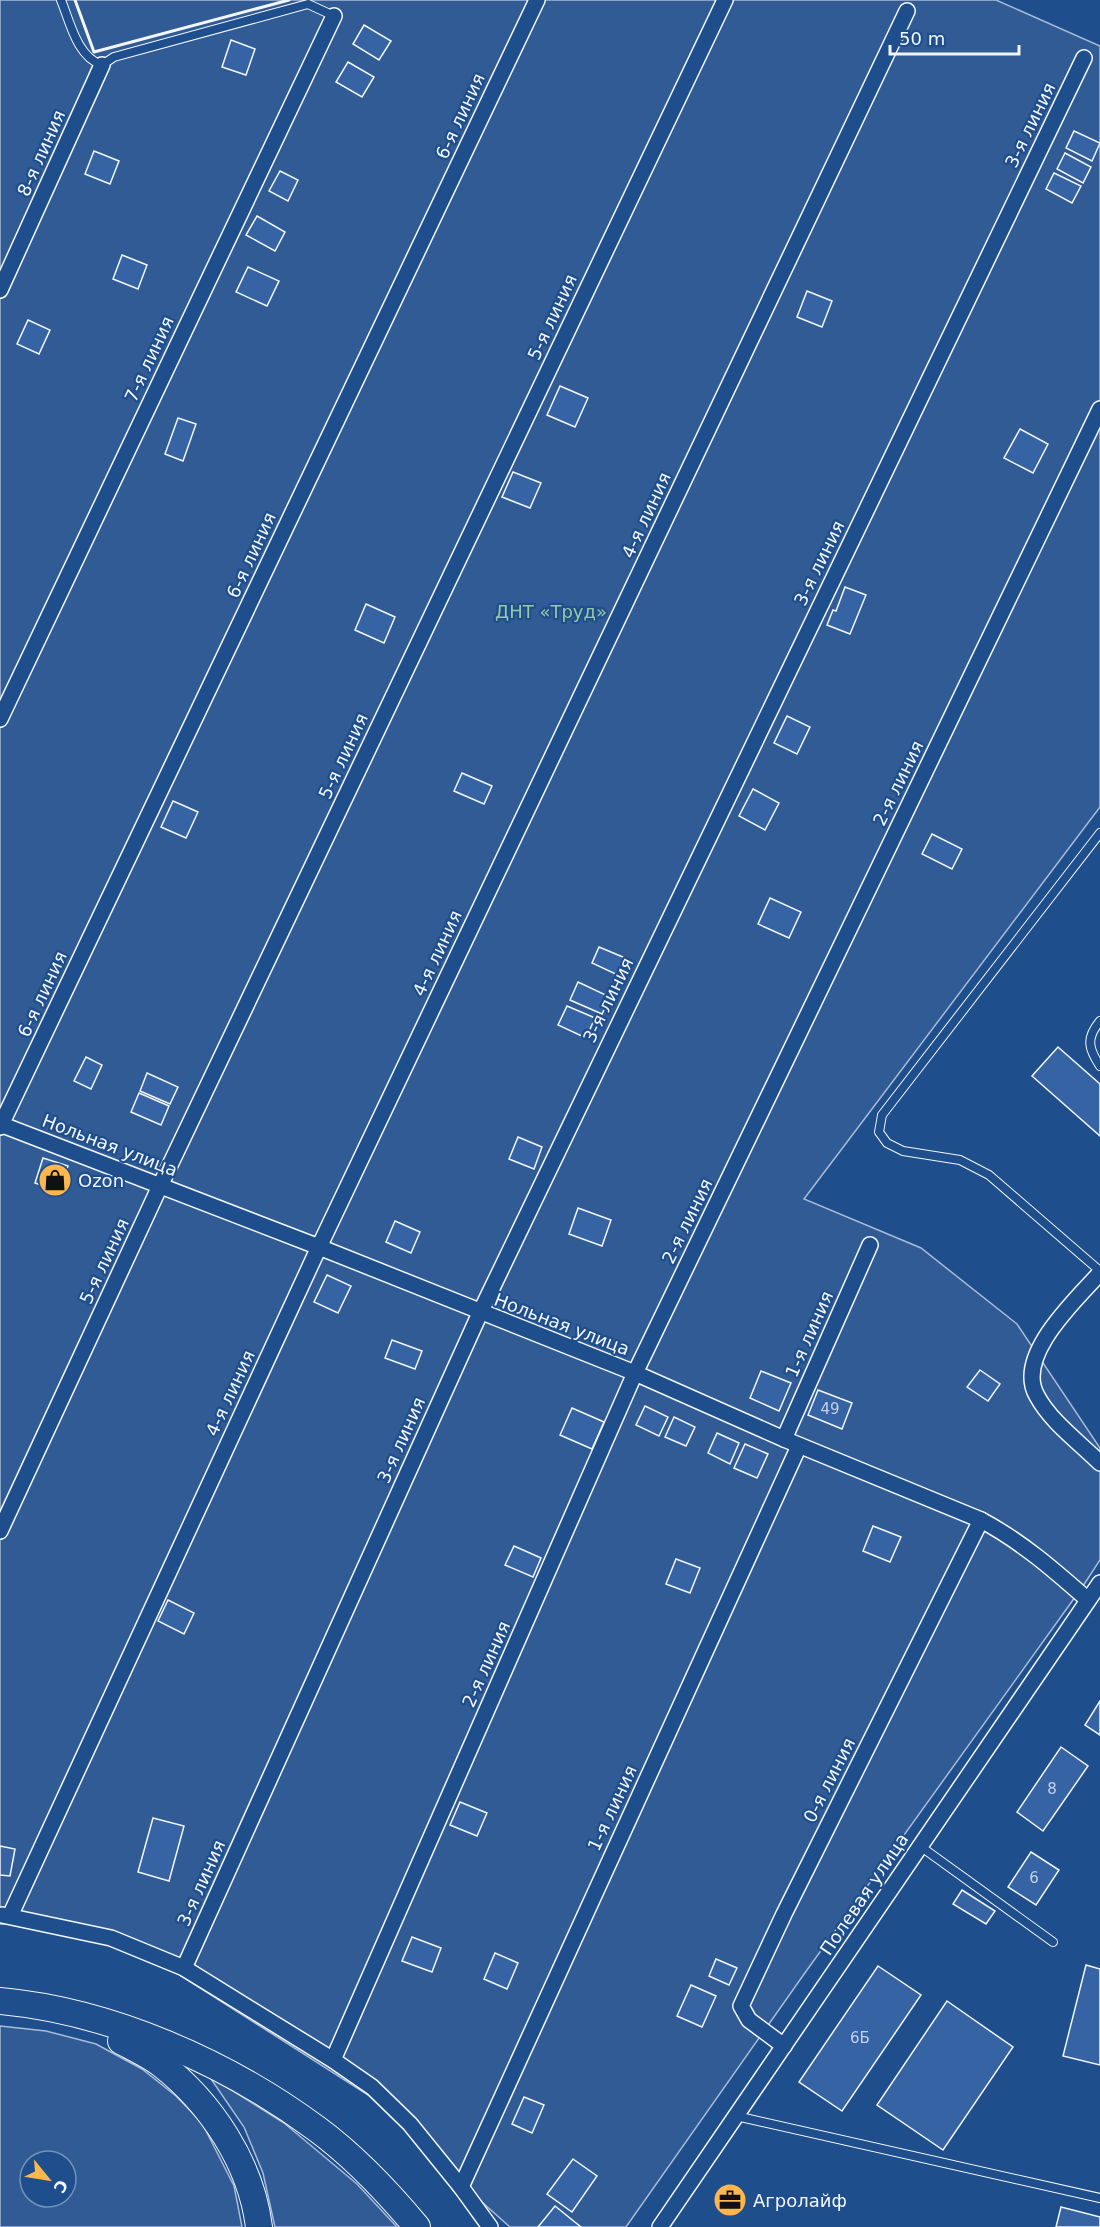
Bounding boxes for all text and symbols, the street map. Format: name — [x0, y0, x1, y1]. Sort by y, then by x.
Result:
scale bar — [890, 18, 1019, 56]
text: 50 m — [899, 28, 945, 49]
street label: 6-я линия — [431, 70, 489, 162]
street label: 3-я линия — [1000, 79, 1060, 171]
street label: 8-я линия — [13, 107, 69, 199]
street label: 5-я линия — [523, 271, 581, 363]
street label: 7-я линия — [120, 313, 178, 405]
street label: 4-я линия — [617, 469, 675, 561]
street label: 6-я линия — [222, 509, 280, 601]
street label: 3-я линия — [789, 517, 849, 609]
park label: ДНТ «Труд» — [495, 601, 607, 622]
street label: 5-я линия — [314, 710, 372, 802]
street label: 2-я линия — [868, 737, 928, 829]
street label: 4-я линия — [408, 907, 466, 999]
street label: 6-я линия — [13, 948, 71, 1040]
street label: 3-я линия — [578, 954, 638, 1046]
street label: Нольная улица — [39, 1110, 181, 1180]
shop icon: Ozon — [37, 1162, 73, 1198]
place label: Ozon — [78, 1170, 124, 1191]
street label: 2-я линия — [657, 1175, 717, 1267]
street label: 5-я линия — [75, 1215, 133, 1307]
street label: 1-я линия — [781, 1288, 837, 1380]
street label: Нольная улица — [491, 1289, 633, 1359]
street label: 4-я линия — [201, 1347, 259, 1439]
street label: 3-я линия — [373, 1394, 429, 1486]
house number: 49 — [820, 1400, 840, 1418]
street label: 2-я линия — [458, 1618, 514, 1710]
street label: 0-я линия — [799, 1734, 859, 1826]
street label: 1-я линия — [583, 1762, 641, 1854]
house number: 8 — [1047, 1780, 1057, 1798]
street label: Полевая улица — [815, 1829, 913, 1959]
street label: 3-я линия — [173, 1837, 229, 1929]
house number: 6 — [1029, 1869, 1039, 1887]
house number: 6Б — [850, 2029, 870, 2047]
north arrow — [18, 2149, 78, 2209]
text: С — [49, 2176, 72, 2196]
office icon: Агролайф — [712, 2182, 748, 2218]
place label: Агролайф — [753, 2190, 847, 2211]

